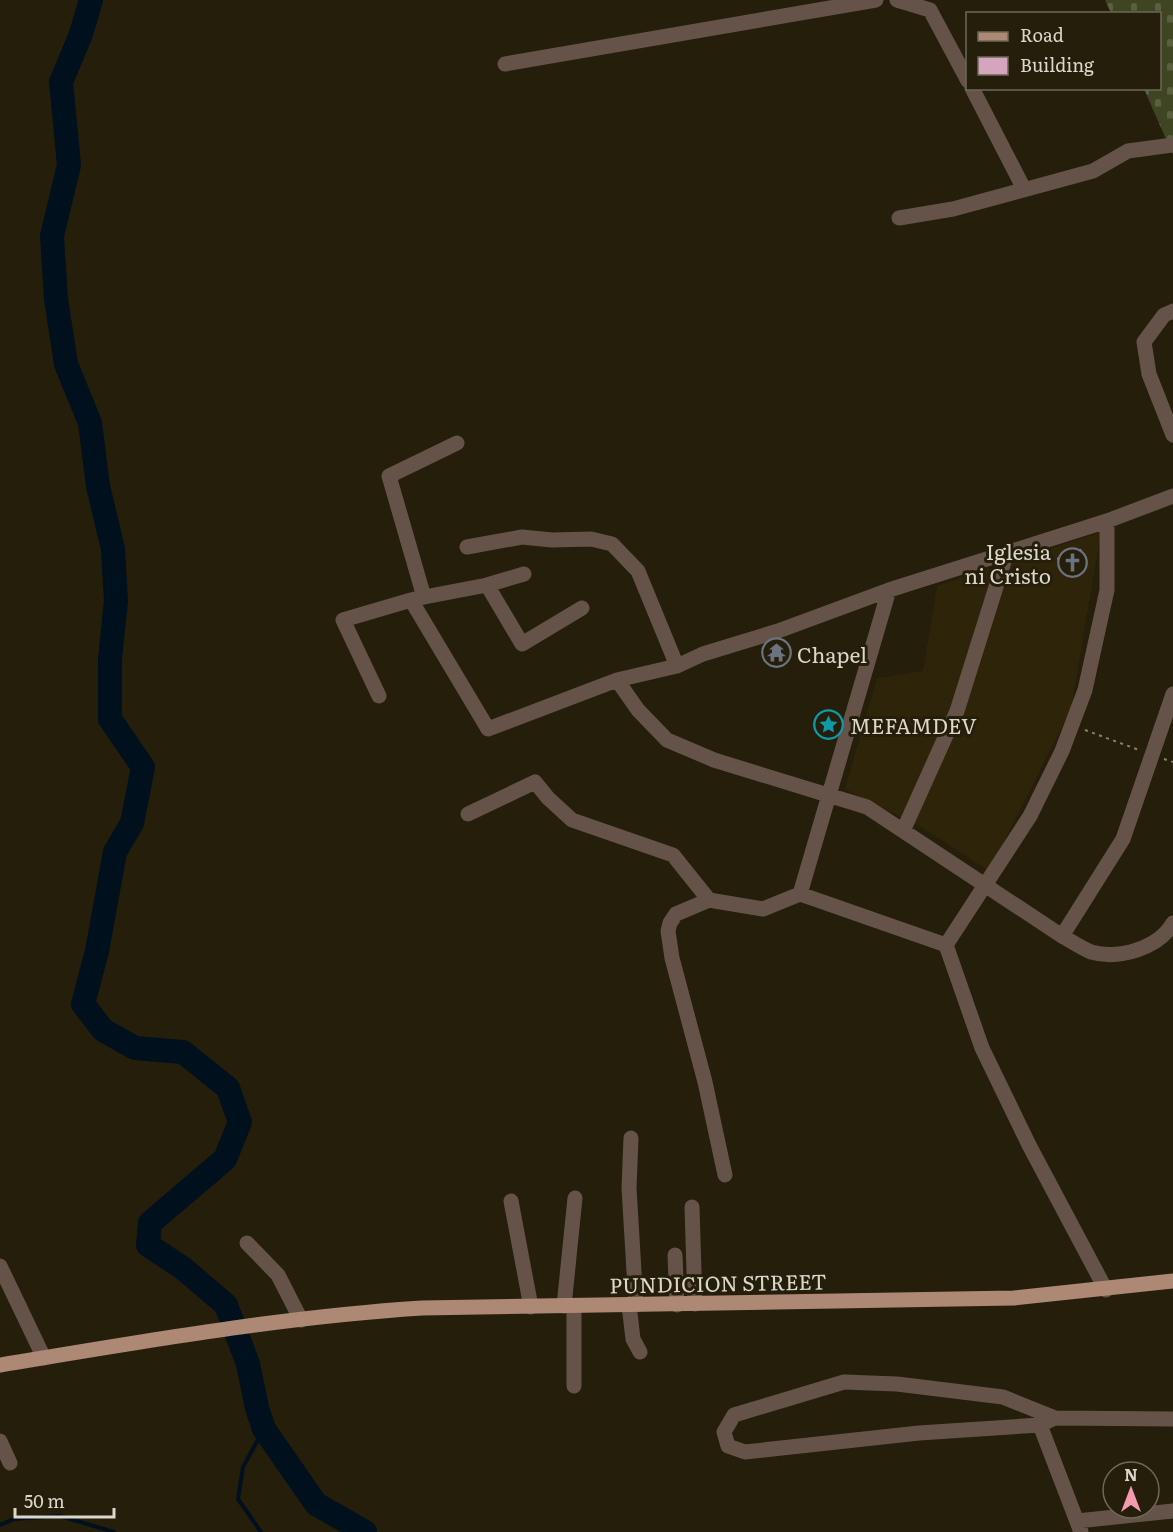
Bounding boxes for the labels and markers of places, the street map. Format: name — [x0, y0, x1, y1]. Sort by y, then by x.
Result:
place label: Iglesia ni Cristo — [964, 535, 1052, 590]
church icon: Iglesia ni Cristo — [1056, 546, 1088, 578]
temple icon: Chapel — [760, 637, 792, 669]
place label: Chapel — [797, 638, 867, 669]
place icon: MEFAMDEV — [813, 708, 845, 740]
place label: MEFAMDEV — [850, 709, 977, 740]

